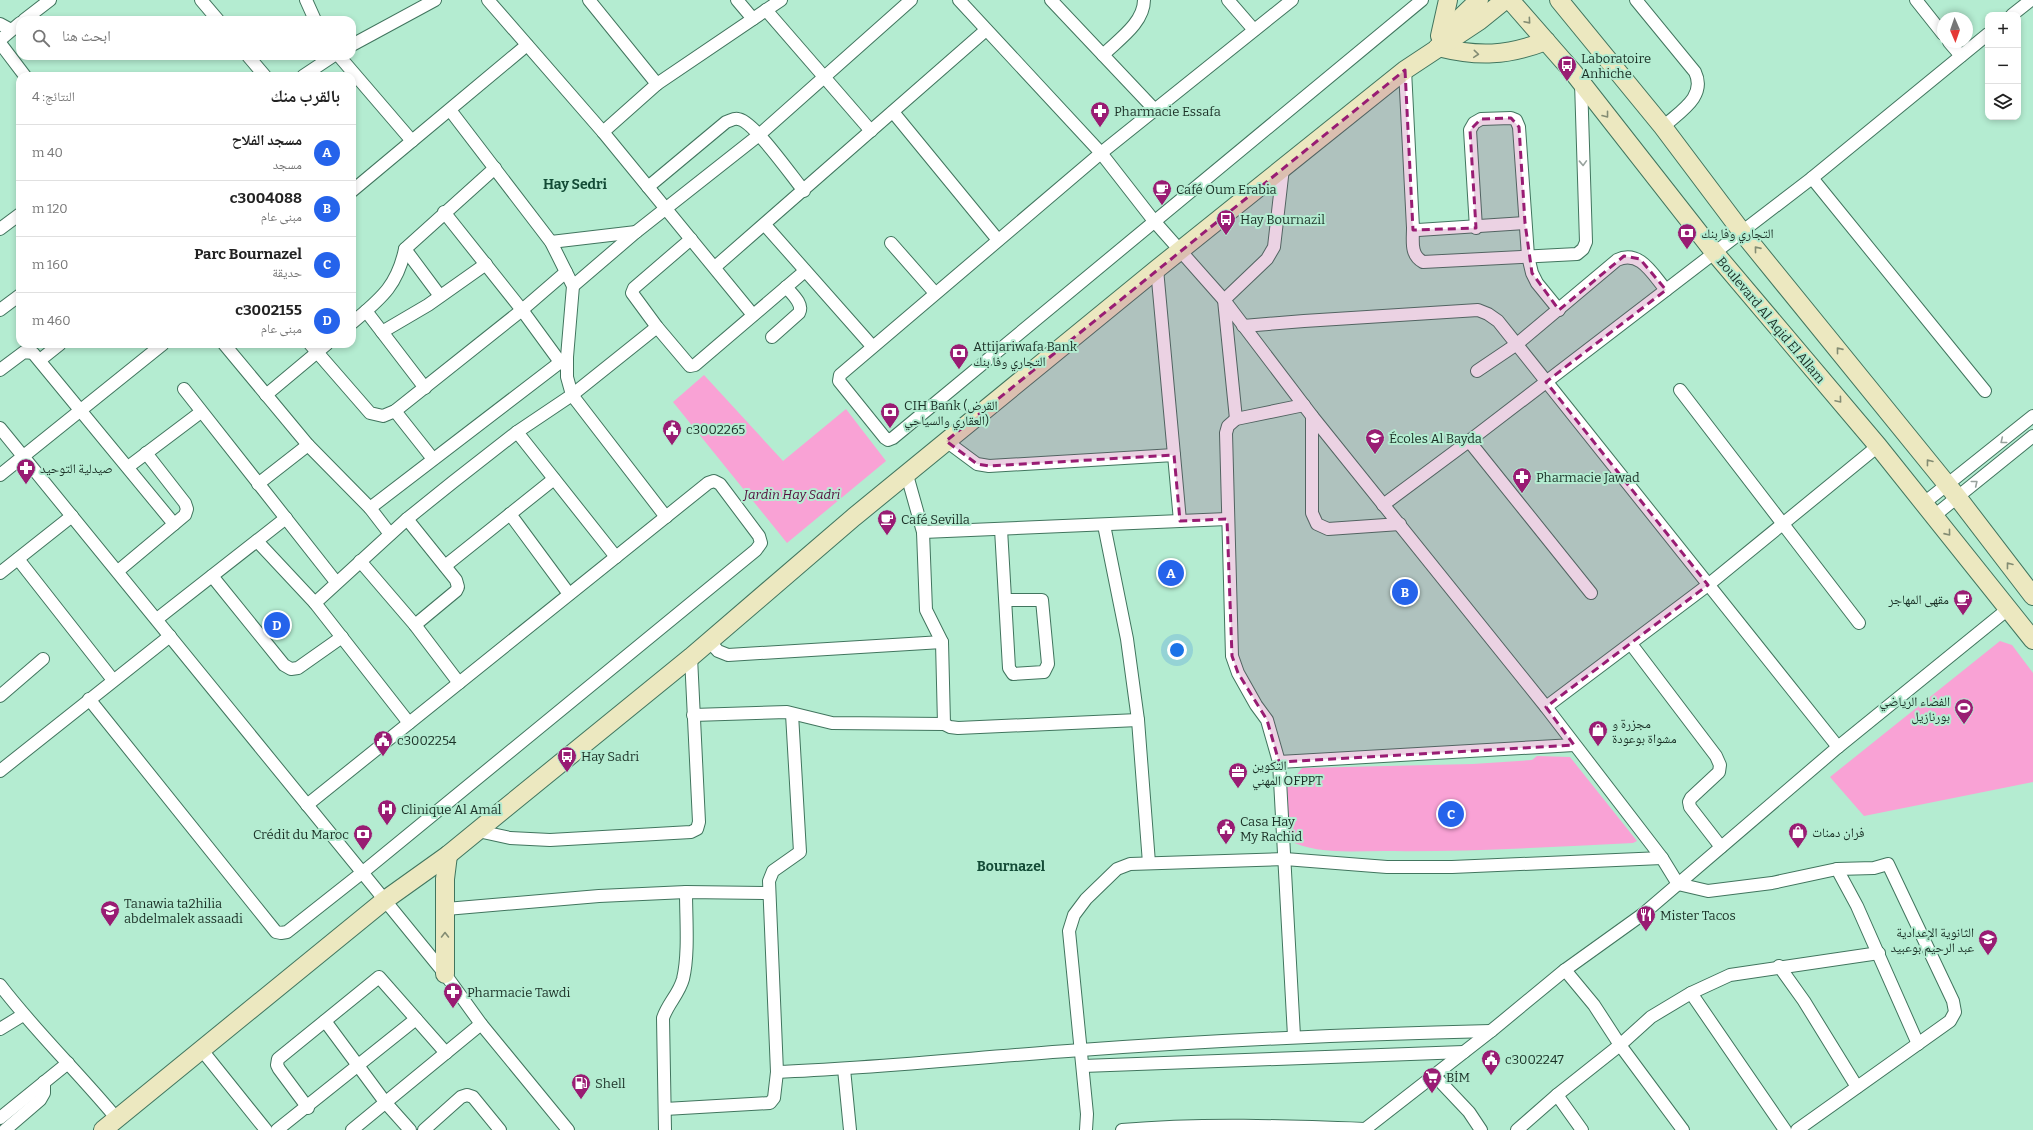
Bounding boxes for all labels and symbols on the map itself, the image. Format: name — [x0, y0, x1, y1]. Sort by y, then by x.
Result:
north arrow — [1937, 12, 1973, 48]
one-way arrow — [1523, 16, 1530, 23]
one-way arrow — [1473, 50, 1479, 59]
place label: Laboratoire Anhiche — [1581, 51, 1651, 81]
bus stop icon: Laboratoire Anhiche — [1556, 54, 1578, 82]
pharmacy icon: Pharmacie Essafa — [1089, 100, 1111, 128]
place label: Pharmacie Essafa — [1114, 104, 1221, 119]
one-way arrow — [1601, 110, 1608, 117]
one-way arrow — [1579, 160, 1588, 166]
district label: Hay Sedri — [543, 176, 608, 193]
cafe icon: Café Oum Erabia — [1151, 178, 1173, 206]
place label: Café Oum Erabia — [1176, 182, 1277, 197]
bus stop icon: Hay Bournazil — [1215, 208, 1237, 236]
place label: Hay Bournazil — [1240, 212, 1325, 227]
bank icon: التجاري وفا بنك — [1676, 222, 1698, 250]
place label: التجاري وفا بنك — [1701, 226, 1774, 244]
one-way arrow — [1754, 247, 1761, 254]
street label: Boulevard Al Aqid El Allam — [1714, 254, 1829, 387]
place label: Attijariwafa Bank التجاري وفا بنك — [973, 339, 1078, 372]
bank icon: Attijariwafa Bank التجاري وفا بنك — [948, 342, 970, 370]
one-way arrow — [1837, 348, 1844, 355]
one-way arrow — [1834, 395, 1841, 403]
place label: CIH Bank (القرض العقاري والسياحي) — [904, 398, 998, 431]
bank icon: CIH Bank (القرض العقاري والسياحي) — [879, 401, 901, 429]
public building icon: c3002265 — [661, 418, 683, 446]
place label: c3002265 — [686, 422, 745, 437]
school or university icon: Écoles Al Bayda — [1364, 427, 1386, 455]
place label: Écoles Al Bayda — [1389, 431, 1482, 446]
one-way arrow — [2000, 436, 2007, 443]
pharmacy icon: صيدلية التوحيد — [15, 457, 37, 485]
one-way arrow — [1927, 460, 1934, 467]
place label: صيدلية التوحيد — [40, 461, 113, 477]
pharmacy icon: Pharmacie Jawad — [1511, 466, 1533, 494]
place label: Pharmacie Jawad — [1536, 470, 1640, 485]
one-way arrow — [1971, 481, 1978, 488]
park label: Jardin Hay Sadri — [743, 487, 840, 502]
cafe icon: Café Sevilla — [876, 508, 898, 536]
place label: Café Sevilla — [901, 512, 970, 527]
one-way arrow — [1943, 528, 1950, 536]
pin: A — [1158, 558, 1184, 588]
one-way arrow — [2007, 562, 2014, 569]
pin: B — [1392, 577, 1418, 607]
cafe icon: مقهى المهاجر — [1952, 588, 1974, 616]
place label: مقهى المهاجر — [1888, 592, 1949, 608]
pin: D — [264, 610, 290, 640]
your location — [1167, 640, 1187, 660]
place label: الفضاء الرياضي بورنازيل — [1879, 694, 1950, 725]
sports icon: الفضاء الرياضي بورنازيل — [1953, 697, 1975, 725]
place label: مجزرة و مشواة بوعودة — [1612, 716, 1677, 747]
shop icon: مجزرة و مشواة بوعودة — [1587, 719, 1609, 747]
public building icon: c3002254 — [372, 729, 394, 757]
place label: c3002254 — [397, 733, 457, 748]
bus stop icon: Hay Sadri — [556, 745, 578, 773]
place label: Hay Sadri — [581, 749, 639, 764]
place label: التكوين المهني OFPPT — [1252, 758, 1323, 791]
office icon: التكوين المهني OFPPT — [1227, 761, 1249, 789]
hospital icon: Clinique Al Amal — [376, 798, 398, 826]
pin: C — [1438, 799, 1464, 829]
place label: Clinique Al Amal — [401, 802, 502, 817]
place label: Casa Hay My Rachid — [1240, 814, 1303, 844]
public building icon: Casa Hay My Rachid — [1215, 817, 1237, 845]
shop icon: فران دمنات — [1787, 821, 1809, 849]
bank icon: Crédit du Maroc — [352, 823, 374, 851]
place label: فران دمنات — [1812, 825, 1864, 841]
place label: Crédit du Maroc — [253, 827, 349, 842]
district label: Bournazel — [977, 858, 1046, 875]
place label: Tanawia ta2hilia abdelmalek assaadi — [124, 896, 243, 926]
school or university icon: Tanawia ta2hilia abdelmalek assaadi — [99, 899, 121, 927]
restaurant icon: Mister Tacos — [1635, 904, 1657, 932]
place label: Mister Tacos — [1660, 908, 1736, 923]
place label: الثانوية الإعدادية عبد الرحيم بوعبيد — [1891, 925, 1974, 956]
school or university icon: الثانوية الإعدادية عبد الرحيم بوعبيد — [1977, 928, 1999, 956]
one-way arrow — [441, 932, 449, 938]
pharmacy icon: Pharmacie Tawdi — [442, 981, 464, 1009]
place label: Pharmacie Tawdi — [467, 985, 570, 1000]
public building icon: c3002247 — [1480, 1048, 1502, 1076]
place label: c3002247 — [1505, 1052, 1564, 1067]
supermarket icon: BİM — [1421, 1066, 1443, 1094]
place label: BİM — [1446, 1070, 1470, 1085]
fuel station icon: Shell — [570, 1072, 592, 1100]
place label: Shell — [595, 1076, 626, 1091]

